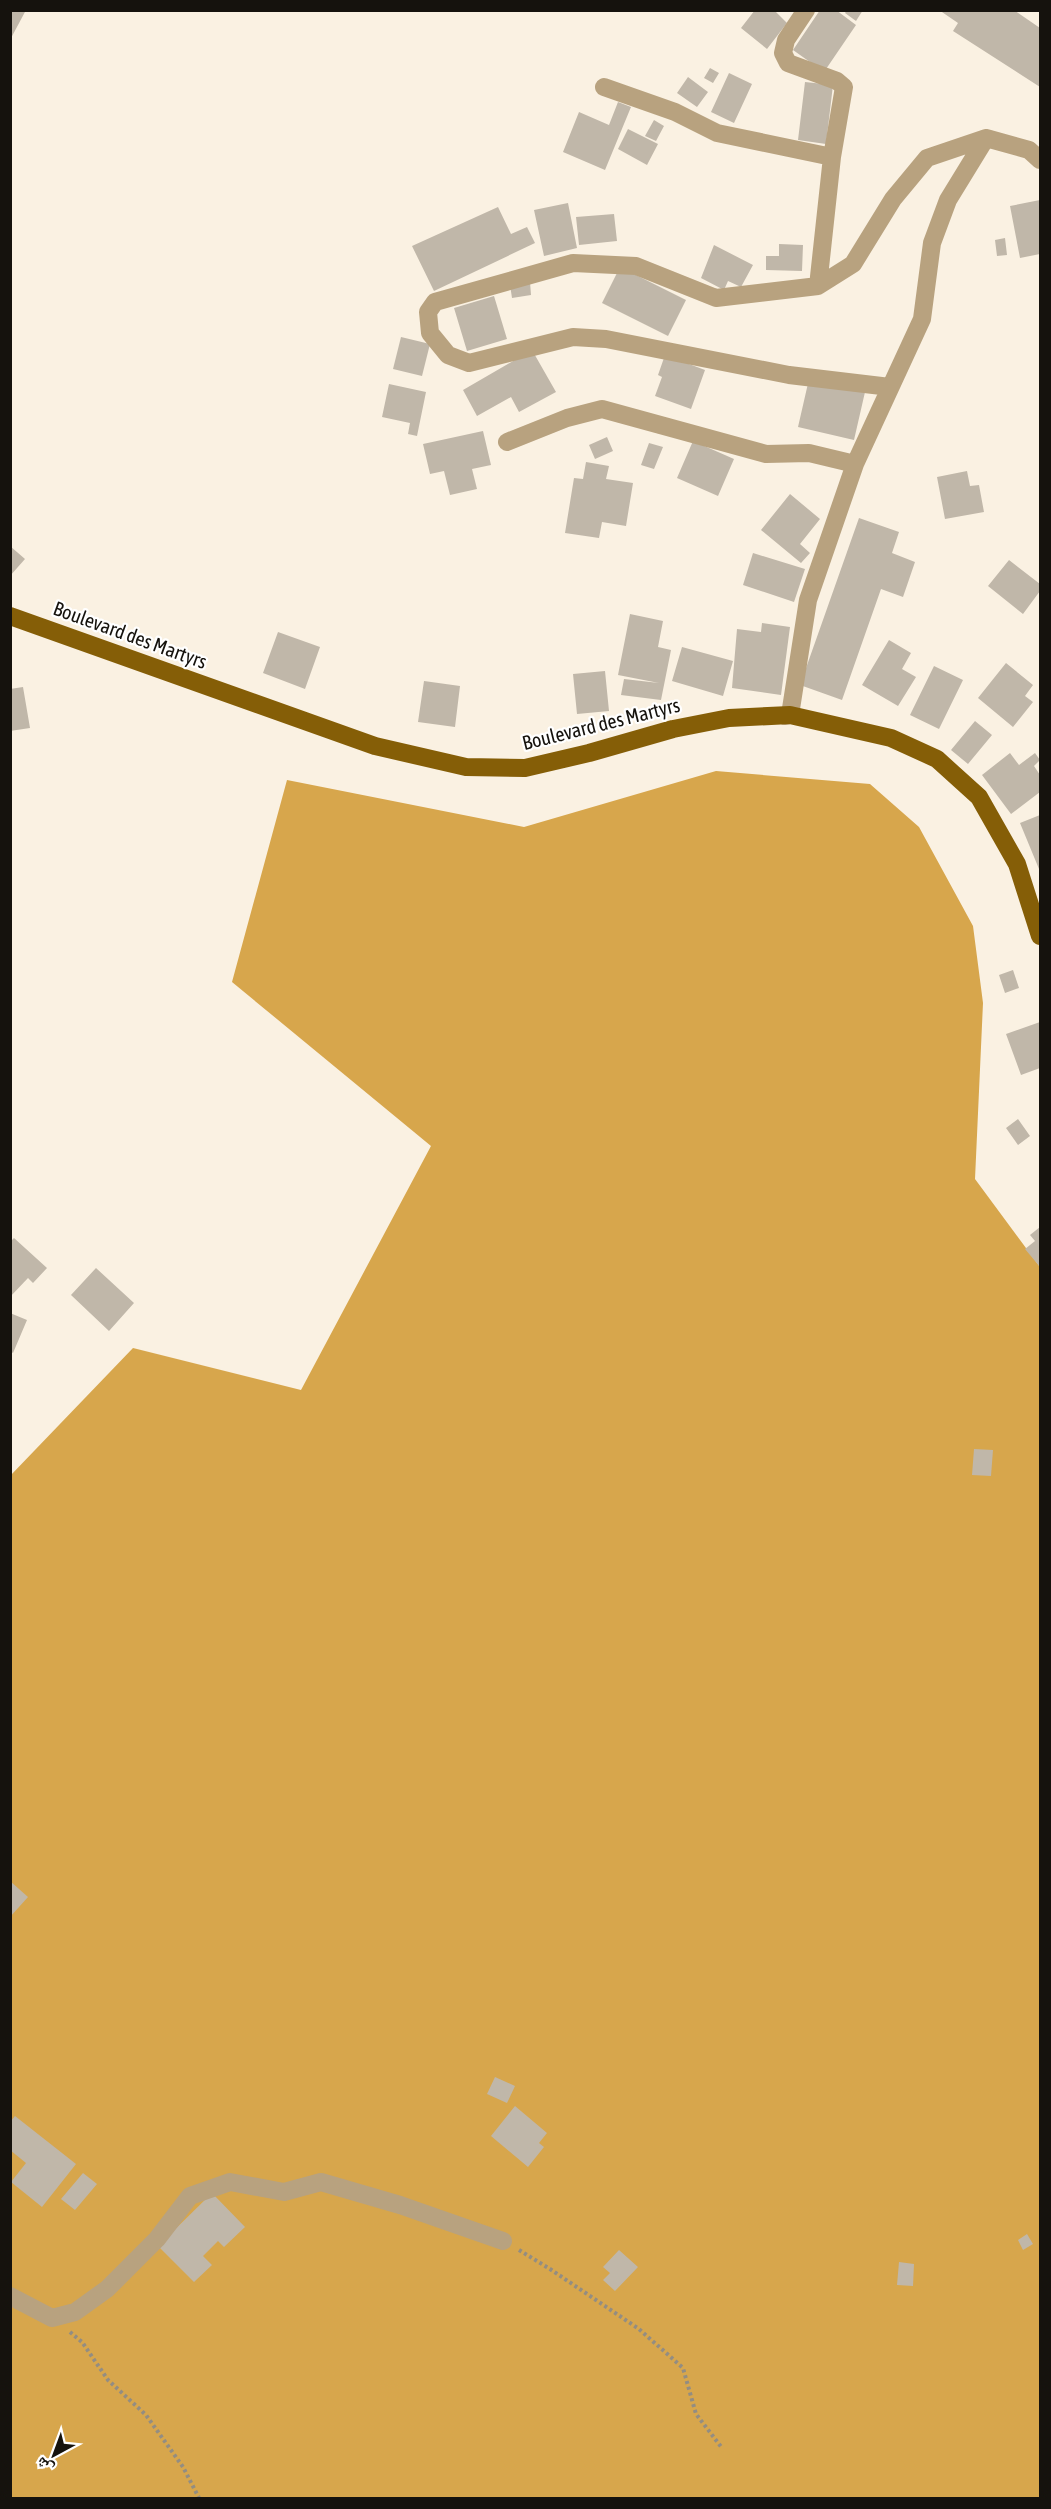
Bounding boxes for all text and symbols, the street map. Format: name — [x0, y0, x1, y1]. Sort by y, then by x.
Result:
street label: Boulevard des Martyrs — [50, 596, 210, 673]
street label: Boulevard des Martyrs — [520, 693, 682, 754]
north arrow — [24, 2425, 84, 2485]
text: ش — [32, 2453, 57, 2479]

